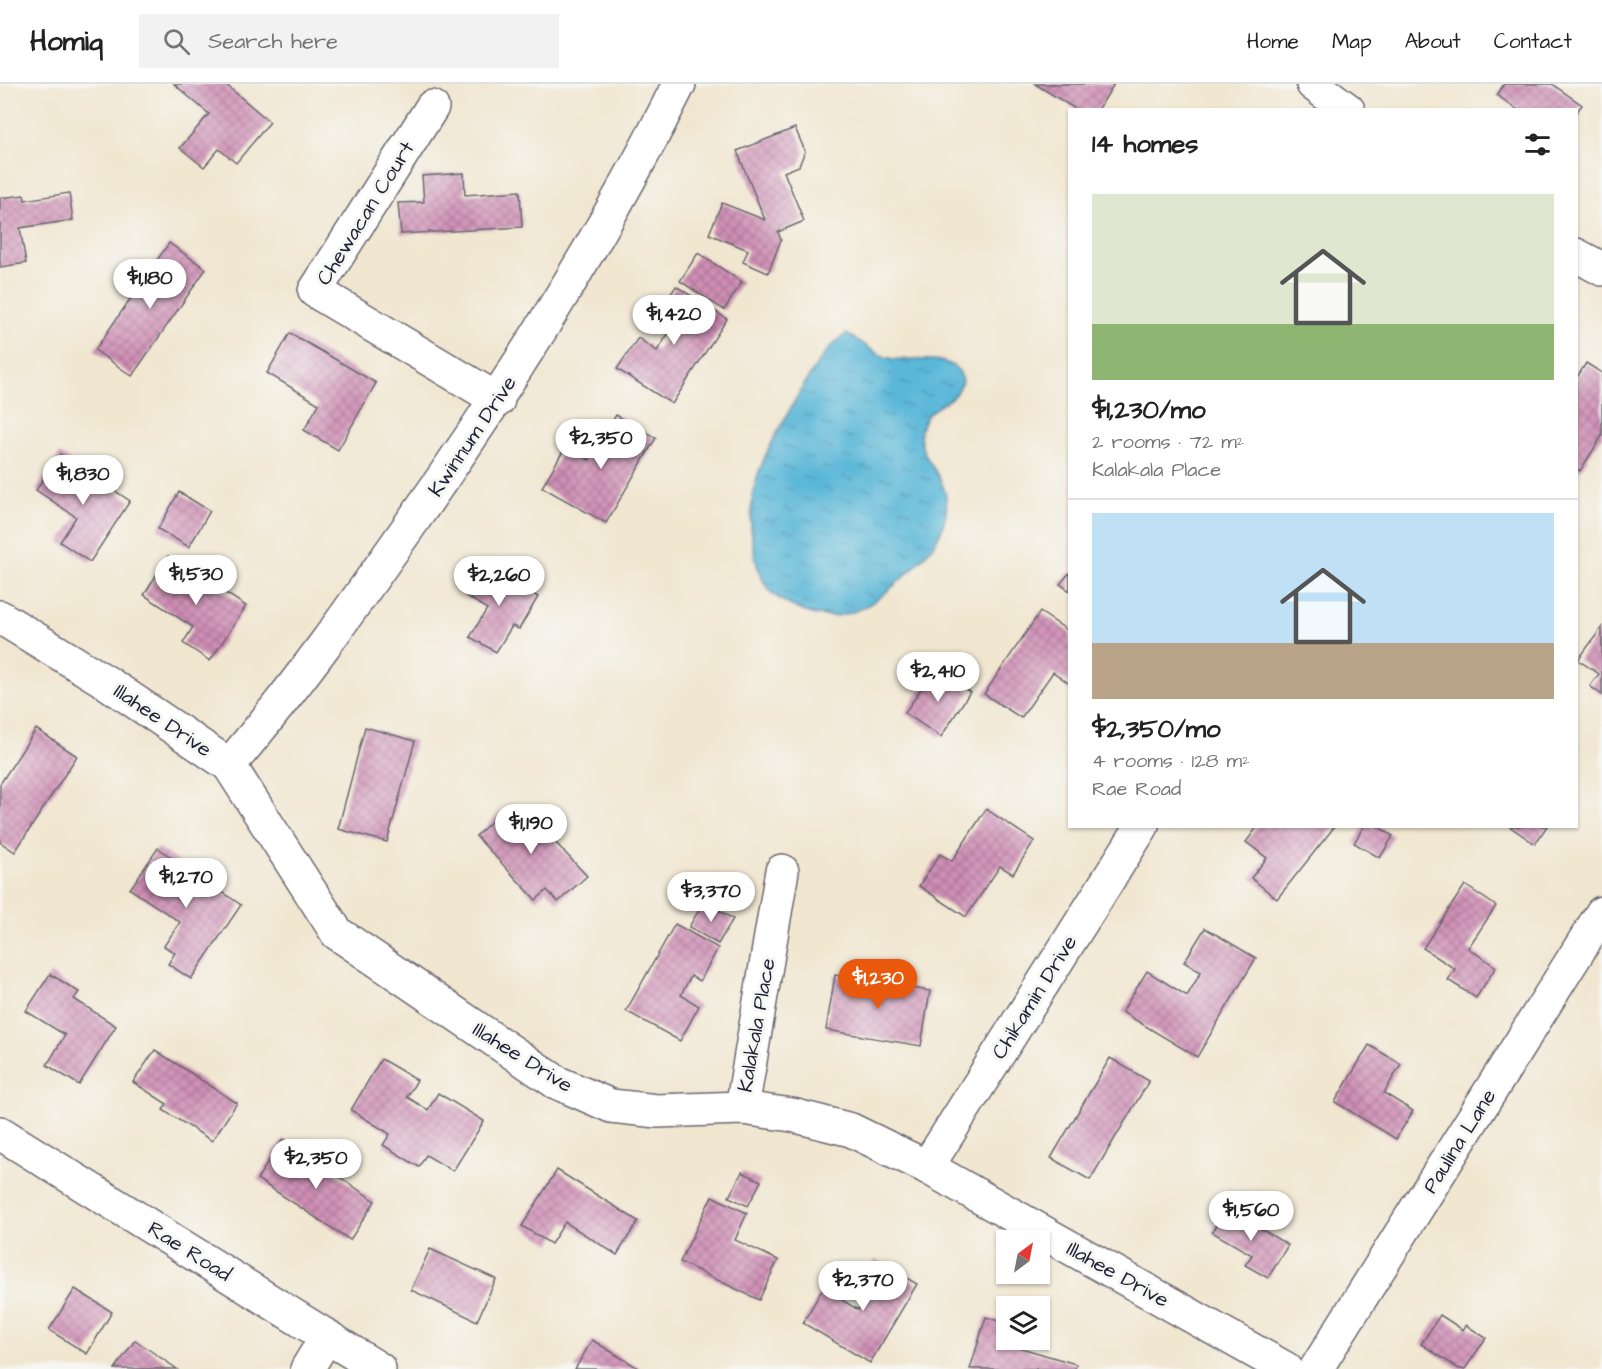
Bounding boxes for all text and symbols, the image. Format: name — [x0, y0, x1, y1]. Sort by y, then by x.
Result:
search box — [139, 14, 559, 68]
text: Homiq — [30, 22, 103, 61]
icon: search — [160, 25, 193, 58]
text: Search here — [208, 26, 338, 57]
text: Home — [1247, 27, 1299, 56]
text: Map — [1332, 27, 1372, 56]
text: About — [1405, 27, 1461, 56]
text: Contact — [1494, 27, 1572, 56]
text: 14 homes — [1092, 126, 1198, 162]
icon: filters — [1521, 128, 1554, 161]
street label: Chewacan Court — [310, 135, 422, 291]
icon: home — [1269, 233, 1377, 341]
pin: $1,180 — [101, 259, 199, 310]
text: $1,180 — [127, 264, 173, 292]
pin: $1,420 — [625, 295, 723, 346]
text: $1,420 — [647, 300, 701, 328]
street label: Kwinnum Drive — [421, 370, 524, 502]
text: $1,230/mo — [1092, 392, 1206, 428]
pin: $2,350 — [552, 419, 650, 470]
text: $2,350 — [569, 424, 633, 452]
text: 2 rooms · 72 m² — [1092, 428, 1244, 456]
pin: $1,830 — [34, 455, 132, 506]
text: Kalakala Place — [1092, 456, 1221, 484]
text: $1,830 — [56, 460, 110, 488]
icon: home — [1269, 552, 1377, 660]
pin: $1,530 — [147, 555, 245, 606]
pin: $2,260 — [450, 556, 548, 607]
text: $1,530 — [169, 560, 223, 588]
text: $2,260 — [468, 561, 530, 589]
pin: $2,410 — [889, 652, 987, 703]
text: $2,410 — [911, 657, 965, 685]
street label: Illahee Drive — [108, 677, 218, 764]
text: $2,350/mo — [1092, 711, 1221, 747]
text: 4 rooms · 128 m² — [1092, 747, 1250, 775]
text: Rae Road — [1092, 775, 1181, 803]
pin: $1,190 — [482, 804, 580, 855]
text: $1,190 — [509, 809, 553, 837]
pin: $1,270 — [137, 858, 235, 909]
text: $1,270 — [159, 863, 213, 891]
pin: $3,370 — [662, 872, 760, 923]
text: $3,370 — [681, 877, 741, 905]
street label: Chikamin Drive — [985, 930, 1084, 1065]
street label: Kalakala Place — [730, 956, 783, 1094]
pin: $1,230 — [829, 959, 927, 1010]
text: $1,230 — [852, 964, 904, 992]
street label: Illahee Drive — [467, 1015, 578, 1100]
street label: Paulina Lane — [1416, 1084, 1503, 1199]
pin: $2,350 — [267, 1139, 365, 1190]
text: $2,350 — [284, 1144, 348, 1172]
pin: $1,560 — [1202, 1191, 1300, 1242]
text: $1,560 — [1223, 1196, 1279, 1224]
street label: Rae Road — [142, 1214, 237, 1289]
north arrow — [996, 1230, 1050, 1284]
map controls — [996, 1230, 1050, 1350]
street label: Illahee Drive — [1061, 1234, 1174, 1314]
pin: $2,370 — [814, 1261, 912, 1312]
text: $2,370 — [832, 1266, 894, 1294]
button: layers — [996, 1296, 1050, 1350]

